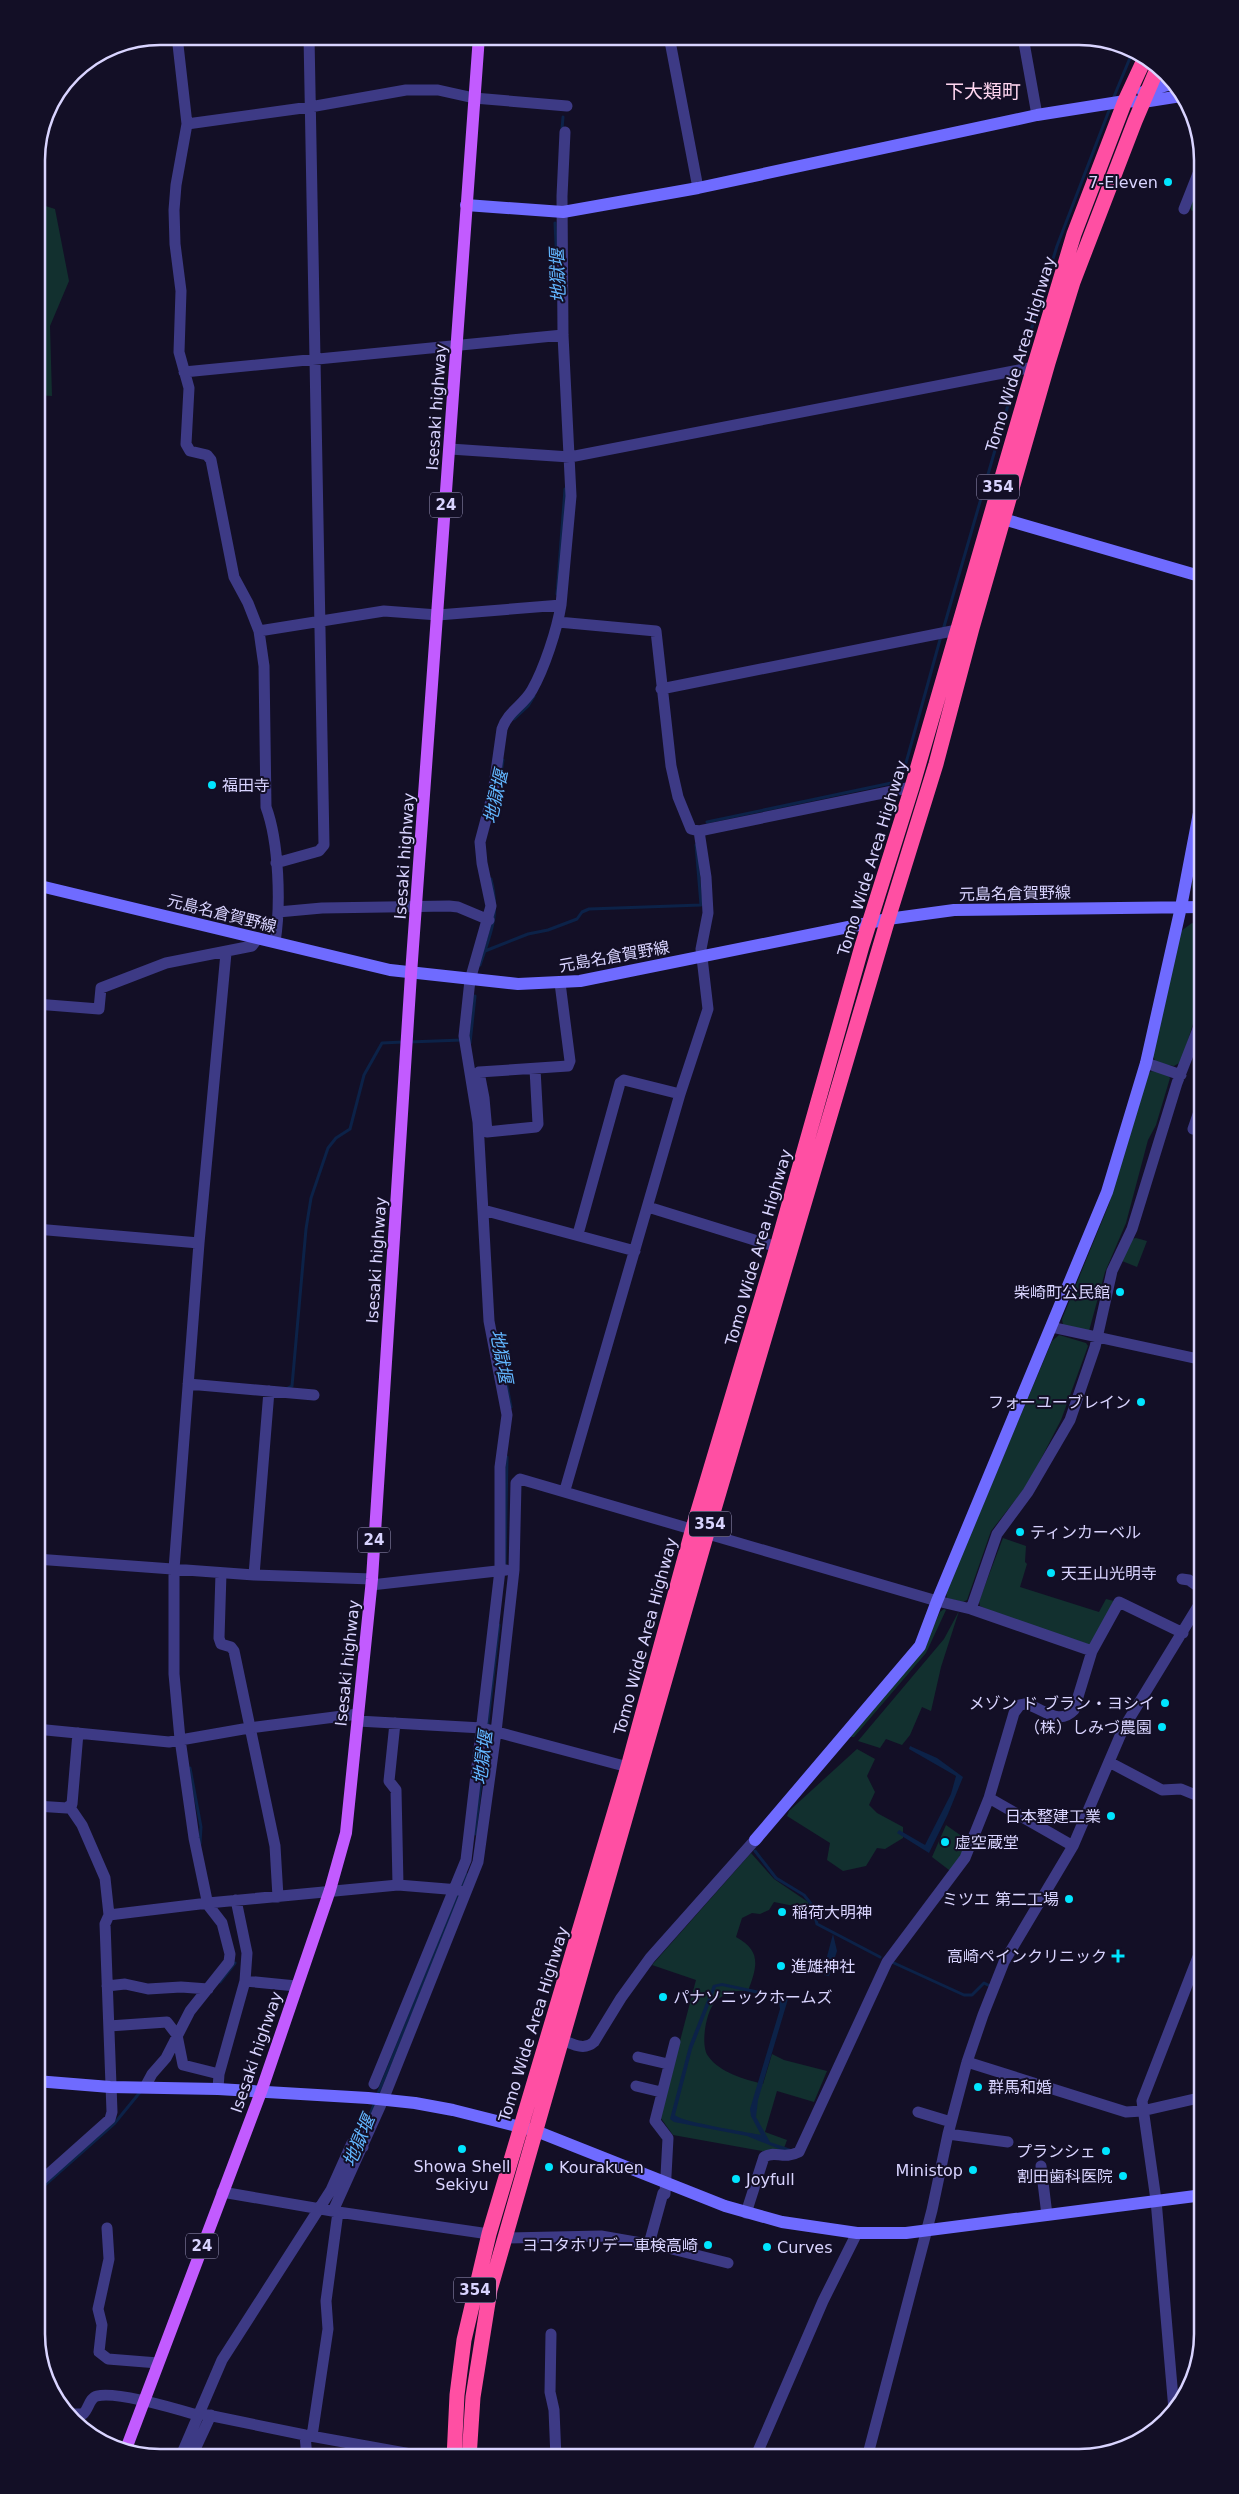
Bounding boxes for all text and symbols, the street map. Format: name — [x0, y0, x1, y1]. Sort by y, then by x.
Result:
district label: 下大類町 — [945, 80, 1021, 102]
place label: 7-Eleven — [1088, 173, 1158, 192]
marker: 7-Eleven — [1162, 176, 1174, 188]
water label: 地獄堰 — [546, 246, 569, 303]
street label: Tomo Wide Area Highway — [981, 254, 1059, 455]
street label: Isesaki highway — [423, 343, 450, 471]
road number: 354 — [977, 474, 1019, 500]
road number: 24 — [430, 492, 462, 518]
street label: Tomo Wide Area Highway — [833, 758, 911, 959]
water label: 地獄堰 — [479, 765, 512, 826]
place label: 福田寺 — [222, 776, 270, 795]
marker: 福田寺 — [206, 779, 218, 791]
street label: Isesaki highway — [391, 792, 418, 920]
street label: 元島名倉賀野線 — [959, 883, 1071, 904]
street label: 元島名倉賀野線 — [165, 891, 279, 936]
street label: 元島名倉賀野線 — [557, 937, 671, 976]
street label: Tomo Wide Area Highway — [721, 1147, 796, 1348]
street label: Isesaki highway — [363, 1196, 390, 1324]
place label: 柴崎町公民館 — [1014, 1283, 1110, 1302]
marker: 柴崎町公民館 — [1114, 1286, 1126, 1298]
water label: 地獄堰 — [486, 1328, 517, 1387]
place label: フォーユーブレイン — [988, 1393, 1131, 1412]
marker: フォーユーブレイン — [1135, 1396, 1147, 1408]
road number: 354 — [689, 1512, 731, 1536]
place label: ティンカーベル — [1030, 1523, 1141, 1542]
marker: ティンカーベル — [1014, 1526, 1026, 1538]
road number: 24 — [358, 1528, 390, 1552]
street label: Tomo Wide Area Highway — [610, 1535, 681, 1738]
place label: 天王山光明寺 — [1061, 1564, 1157, 1583]
marker: 天王山光明寺 — [1045, 1567, 1057, 1579]
street label: Isesaki highway — [331, 1599, 364, 1727]
place label: メゾン ド ブラン・ヨシイ — [969, 1694, 1155, 1713]
marker: メゾン ド ブラン・ヨシイ — [1159, 1697, 1171, 1709]
place label: （株）しみづ農園 — [1024, 1718, 1152, 1737]
marker: （株）しみづ農園 — [1156, 1721, 1168, 1733]
water label: 地獄堰 — [469, 1727, 497, 1786]
place label: 日本整建工業 — [1005, 1807, 1101, 1826]
marker: 日本整建工業 — [1105, 1810, 1117, 1822]
place label: 虚空蔵堂 — [955, 1833, 1019, 1852]
marker: 虚空蔵堂 — [939, 1836, 951, 1848]
place label: ミツエ 第二工場 — [942, 1890, 1059, 1909]
marker: ミツエ 第二工場 — [1063, 1893, 1075, 1905]
place label: 稲荷大明神 — [792, 1903, 872, 1922]
marker: 稲荷大明神 — [776, 1906, 788, 1918]
street label: Tomo Wide Area Highway — [494, 1924, 572, 2125]
place label: 高崎ペインクリニック — [947, 1947, 1107, 1966]
marker: 高崎ペインクリニック — [1111, 1949, 1125, 1963]
place label: 進雄神社 — [791, 1957, 855, 1976]
marker: 進雄神社 — [775, 1960, 787, 1972]
place label: パナソニックホームズ — [673, 1988, 833, 2007]
street label: Isesaki highway — [227, 1989, 286, 2115]
marker: パナソニックホームズ — [657, 1991, 669, 2003]
place label: 群馬和婚 — [988, 2078, 1052, 2097]
marker: 群馬和婚 — [972, 2081, 984, 2093]
water label: 地獄堰 — [338, 2109, 380, 2170]
place label: プランシェ — [1016, 2142, 1096, 2161]
marker: Showa Shell Sekiyu — [456, 2143, 468, 2155]
marker: プランシェ — [1100, 2145, 1112, 2157]
place label: Showa Shell Sekiyu — [413, 2157, 511, 2194]
place label: Kourakuen — [559, 2158, 644, 2177]
marker: Kourakuen — [543, 2161, 555, 2173]
place label: Ministop — [896, 2161, 963, 2180]
marker: Ministop — [967, 2164, 979, 2176]
place label: 割田歯科医院 — [1017, 2167, 1113, 2186]
place label: Joyfull — [745, 2170, 795, 2189]
marker: 割田歯科医院 — [1117, 2170, 1129, 2182]
marker: Joyfull — [730, 2173, 742, 2185]
road number: 24 — [186, 2234, 218, 2258]
place label: ヨコタホリデー車検高崎 — [522, 2236, 698, 2255]
place label: Curves — [777, 2238, 833, 2257]
marker: ヨコタホリデー車検高崎 — [702, 2239, 714, 2251]
marker: Curves — [761, 2241, 773, 2253]
road number: 354 — [454, 2278, 496, 2302]

